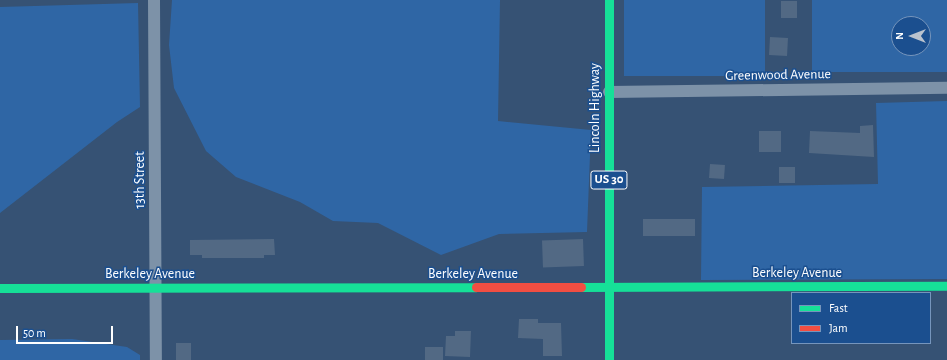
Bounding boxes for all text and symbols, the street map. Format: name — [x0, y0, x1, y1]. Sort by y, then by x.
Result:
north arrow — [891, 16, 931, 56]
text: N — [894, 32, 905, 40]
street label: Lincoln Highway — [587, 63, 603, 153]
street label: Greenwood Avenue — [725, 66, 831, 84]
street label: 13th Street — [132, 151, 148, 209]
road number: US 30 — [590, 169, 628, 191]
street label: Berkeley Avenue — [752, 265, 842, 281]
street label: Berkeley Avenue — [105, 266, 195, 282]
street label: Berkeley Avenue — [428, 266, 518, 282]
legend — [791, 292, 931, 344]
text: Fast — [829, 302, 848, 314]
scale bar — [18, 318, 115, 344]
text: Jam — [829, 322, 848, 334]
text: 50 m — [23, 327, 46, 339]

